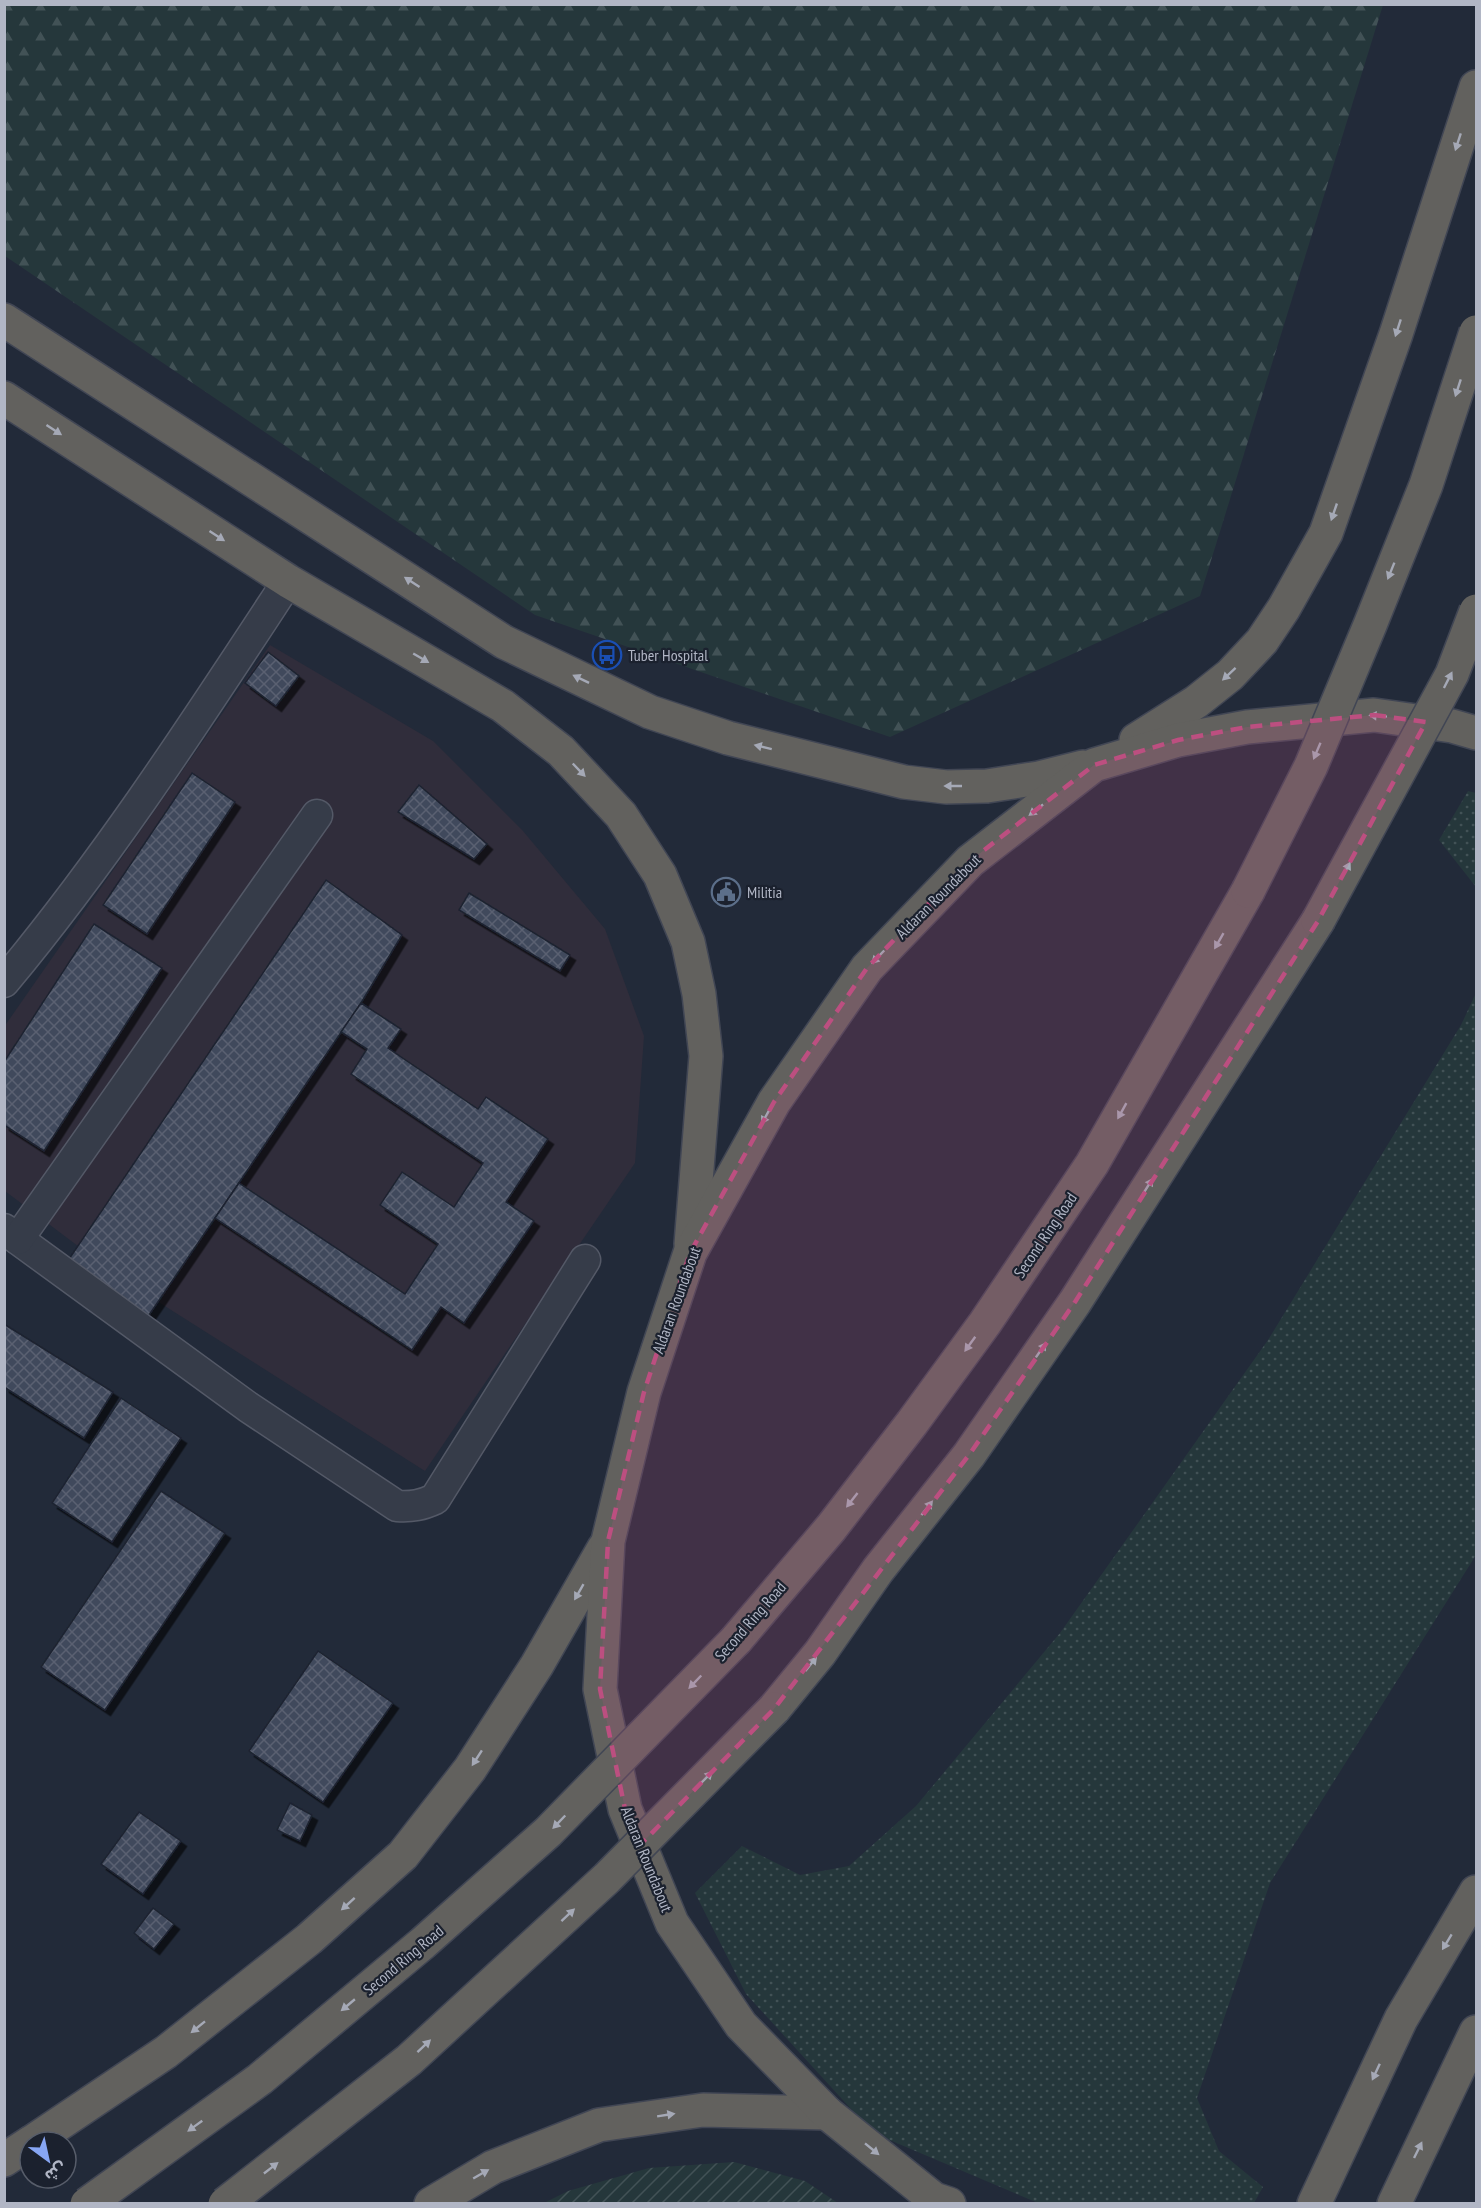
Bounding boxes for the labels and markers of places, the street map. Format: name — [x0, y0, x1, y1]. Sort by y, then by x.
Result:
bus stop icon: Tuber Hospital — [591, 639, 623, 671]
place label: Tuber Hospital — [628, 645, 708, 665]
public building icon: Militia — [710, 876, 742, 908]
place label: Militia — [747, 882, 782, 902]

